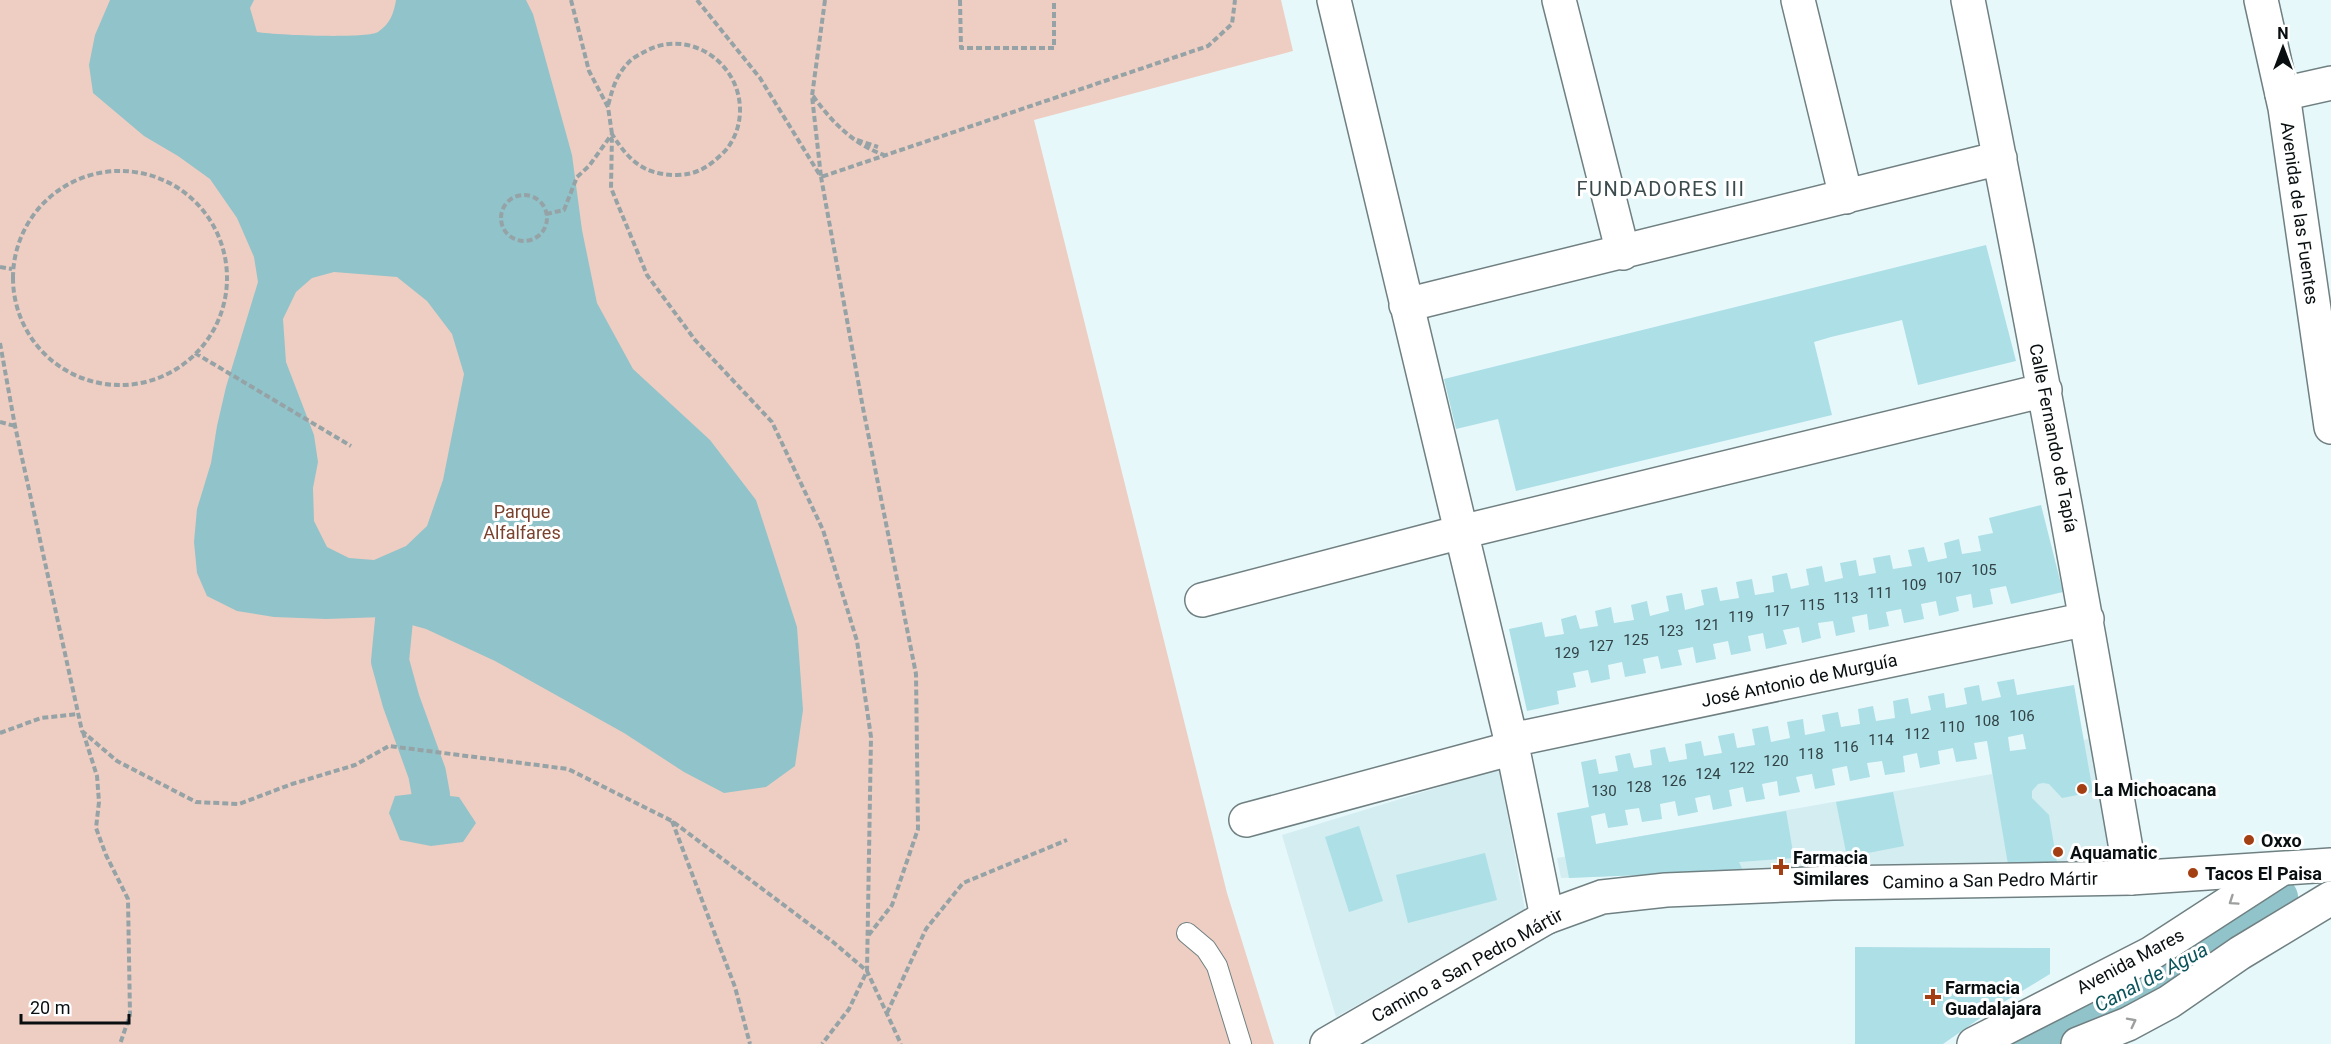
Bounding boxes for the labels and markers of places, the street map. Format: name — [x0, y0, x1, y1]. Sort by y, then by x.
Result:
place label: La Michoacana — [2094, 779, 2217, 800]
marker: La Michoacana — [2075, 782, 2089, 796]
place label: Oxxo — [2261, 830, 2302, 851]
marker: Oxxo — [2242, 833, 2256, 847]
place label: Aquamatic — [2070, 842, 2157, 863]
marker: Aquamatic — [2051, 845, 2065, 859]
place label: Farmacia Similares — [1793, 847, 1869, 889]
marker: Farmacia Similares — [1774, 860, 1788, 874]
place label: Tacos El Paisa — [2205, 863, 2322, 884]
marker: Tacos El Paisa — [2186, 866, 2200, 880]
place label: Farmacia Guadalajara — [1945, 977, 2042, 1019]
marker: Farmacia Guadalajara — [1926, 990, 1940, 1004]

